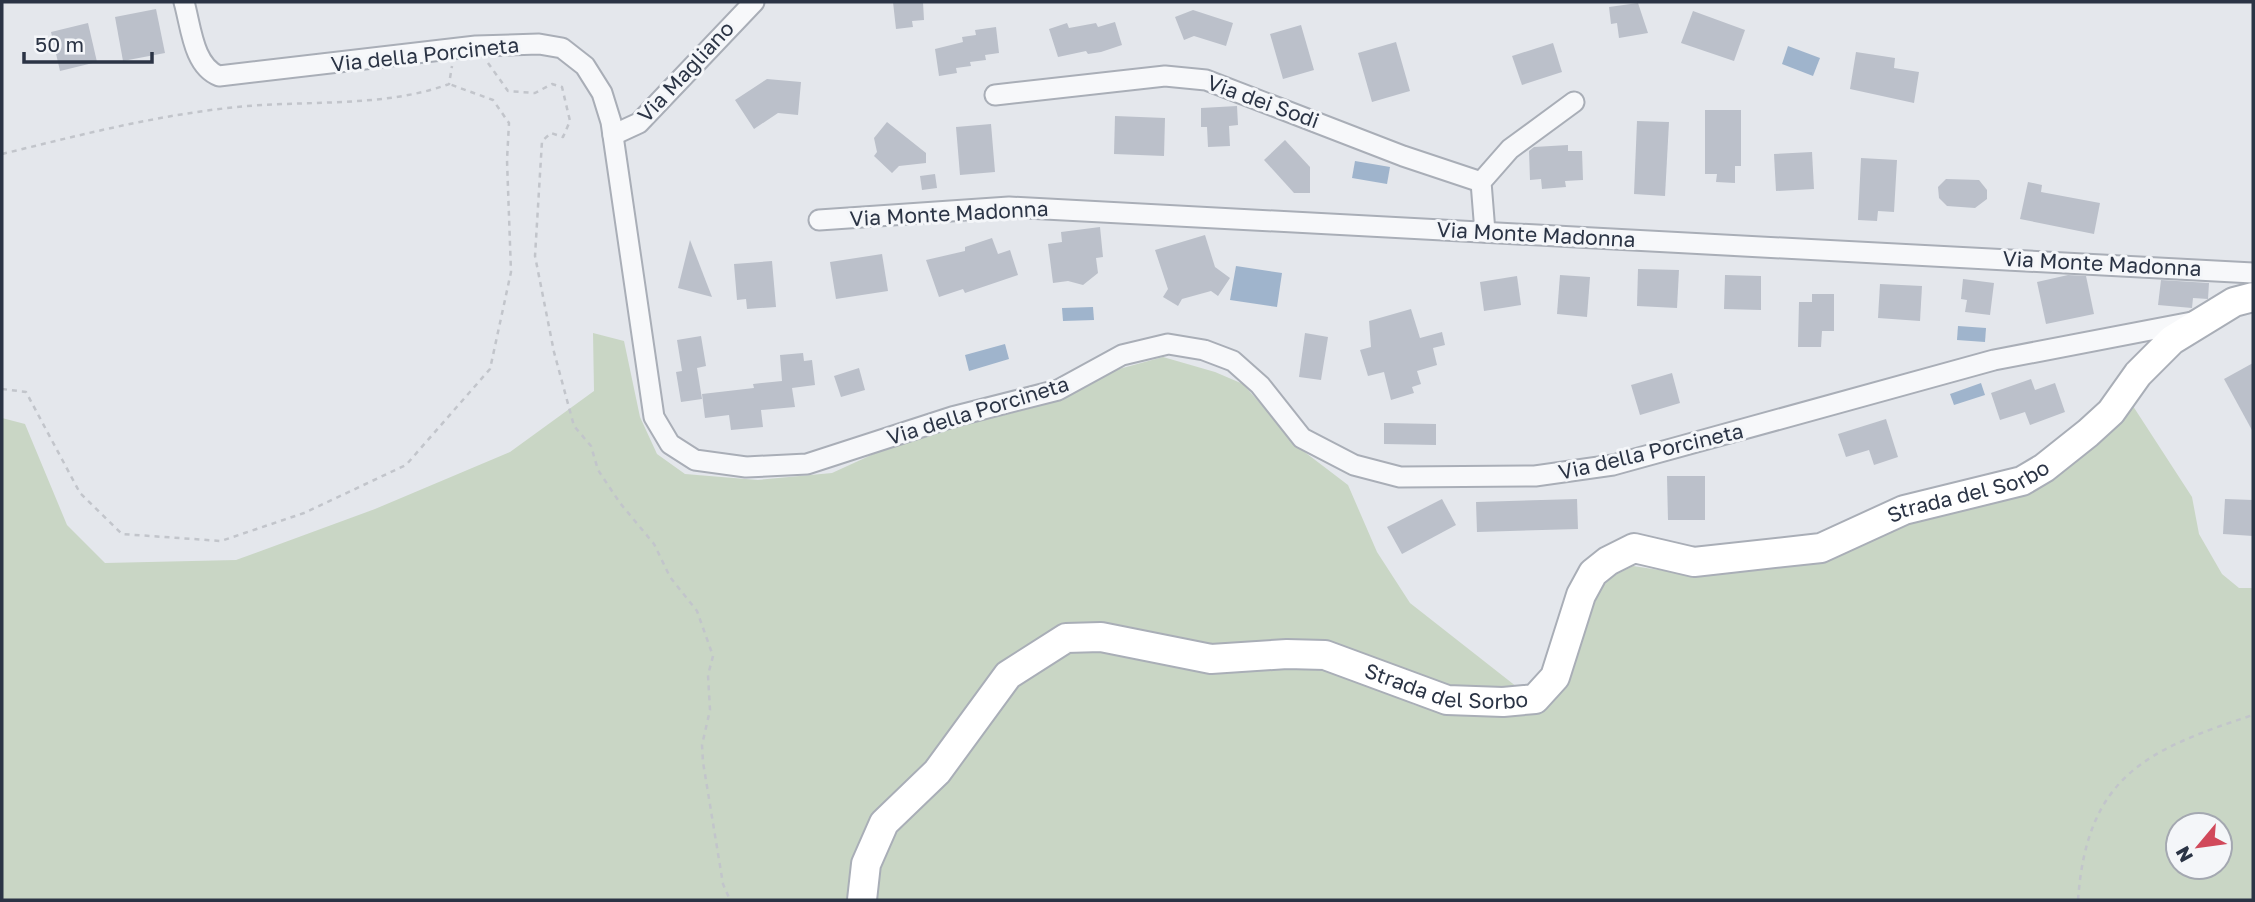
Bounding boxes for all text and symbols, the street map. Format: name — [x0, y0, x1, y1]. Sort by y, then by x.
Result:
street label: Via Magliano — [632, 15, 739, 127]
scale bar — [24, 21, 152, 65]
text: 50 m — [35, 31, 84, 57]
street label: Via della Porcineta — [330, 31, 520, 77]
street label: Via dei Sodi — [1204, 69, 1323, 133]
street label: Via Monte Madonna — [849, 195, 1049, 231]
street label: Via Monte Madonna — [1436, 216, 1636, 252]
street label: Via Monte Madonna — [2002, 245, 2202, 281]
street label: Via della Porcineta — [884, 370, 1072, 450]
street label: Via della Porcineta — [1556, 417, 1746, 485]
street label: Strada del Sorbo — [1883, 454, 2054, 528]
street label: Strada del Sorbo — [1361, 657, 1529, 714]
north arrow — [2164, 811, 2234, 881]
text: N — [2170, 843, 2197, 866]

